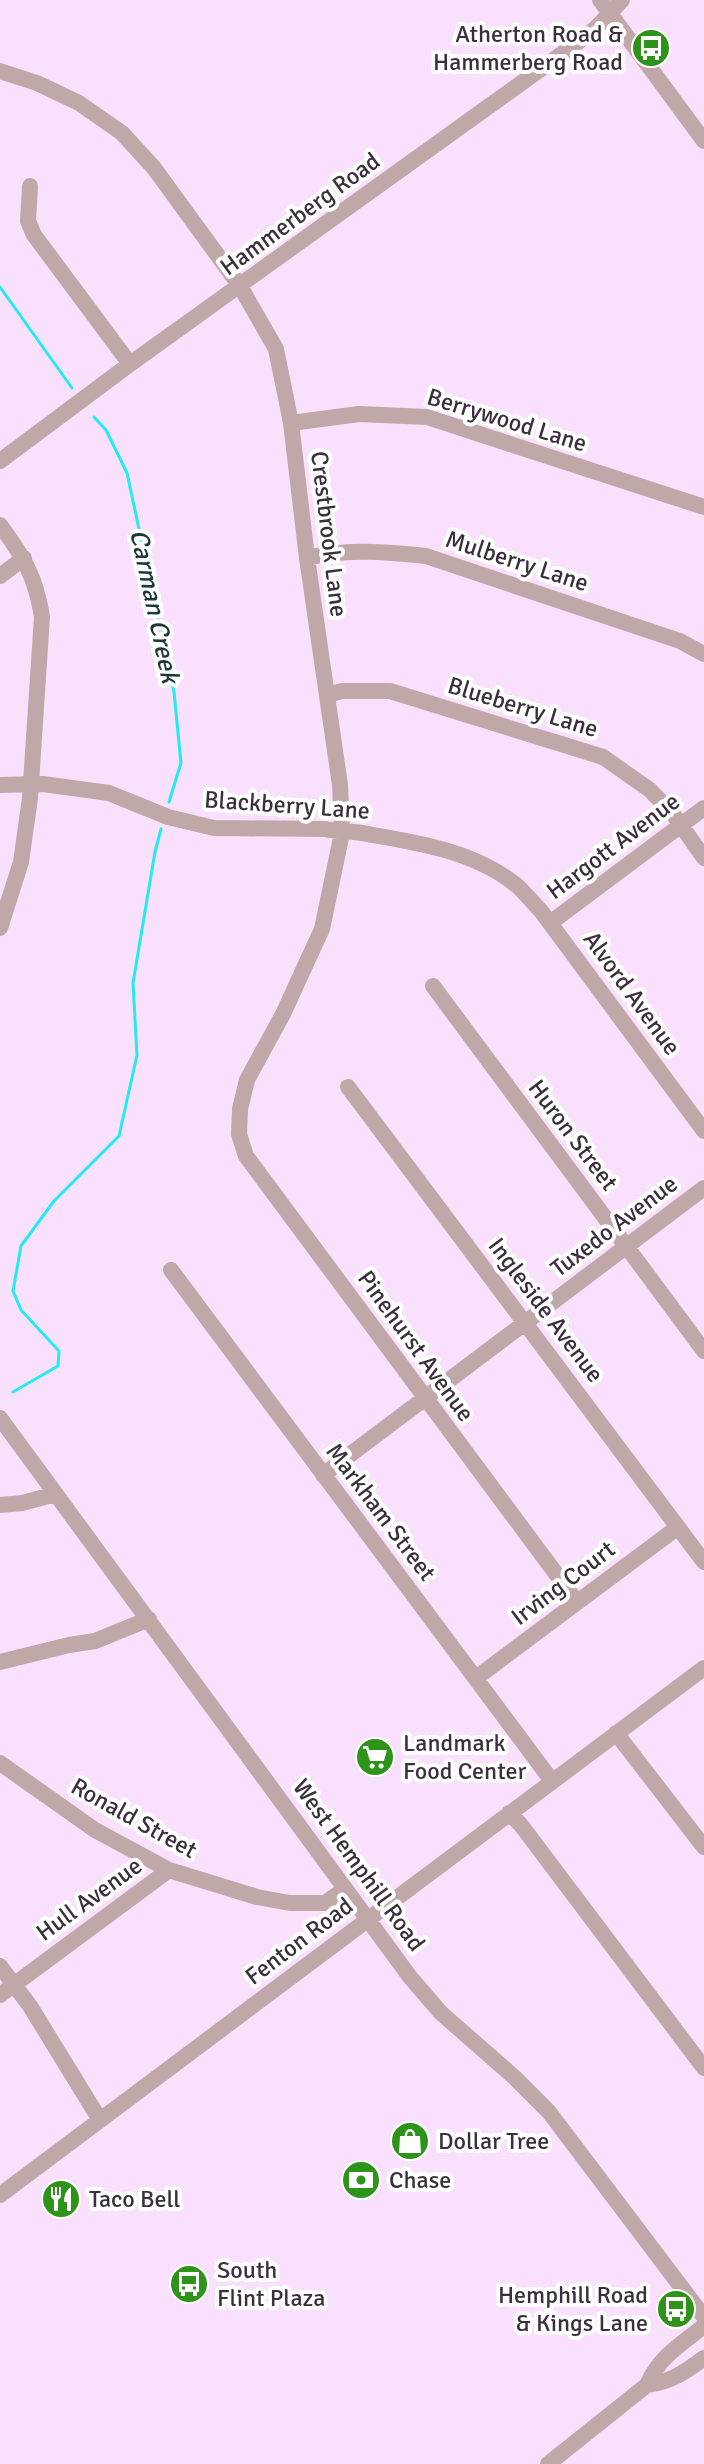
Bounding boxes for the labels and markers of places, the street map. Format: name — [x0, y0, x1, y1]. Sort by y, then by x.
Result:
place label: Atherton Road & Hammerberg Road — [433, 19, 623, 77]
bus stop icon: Atherton Road & Hammerberg Road — [630, 27, 672, 69]
place label: Landmark Food Center — [403, 1728, 526, 1786]
supermarket icon: Landmark Food Center — [354, 1736, 396, 1778]
shop icon: Dollar Tree — [389, 2120, 431, 2162]
place label: Dollar Tree — [438, 2126, 549, 2156]
bank icon: Chase — [340, 2159, 382, 2201]
place label: Chase — [389, 2165, 451, 2195]
restaurant icon: Taco Bell — [40, 2178, 82, 2220]
place label: Taco Bell — [89, 2184, 180, 2214]
place label: South Flint Plaza — [217, 2255, 325, 2313]
bus stop icon: South Flint Plaza — [168, 2263, 210, 2305]
place label: Hemphill Road & Kings Lane — [498, 2280, 648, 2338]
bus stop icon: Hemphill Road & Kings Lane — [655, 2288, 697, 2330]

